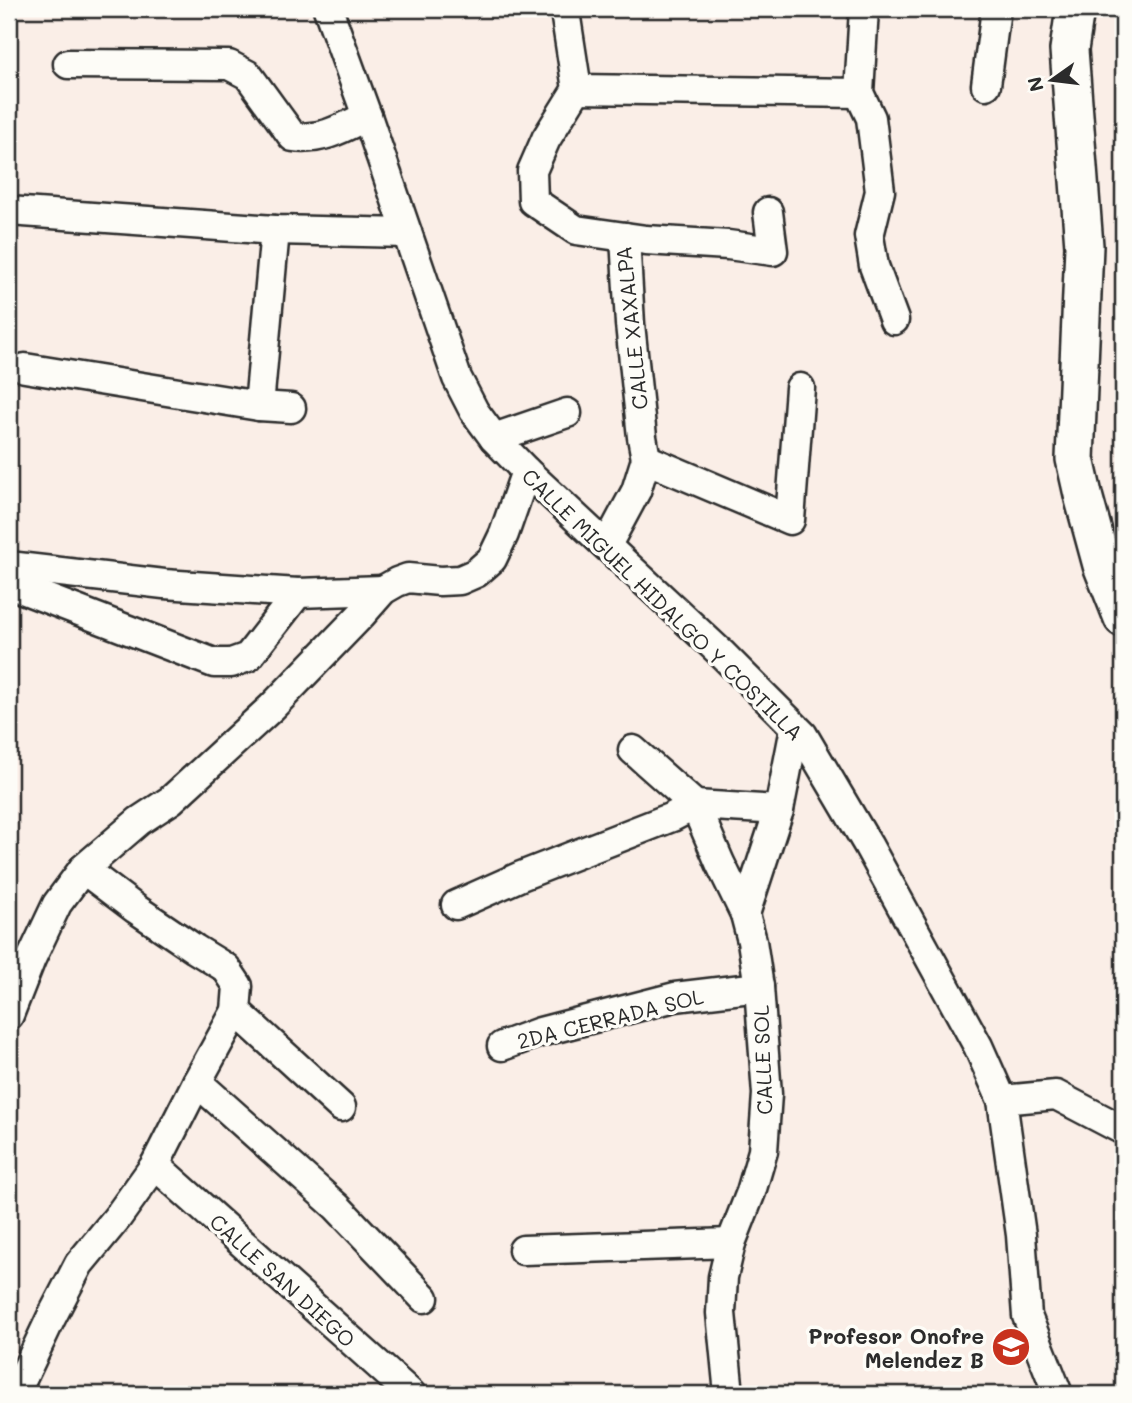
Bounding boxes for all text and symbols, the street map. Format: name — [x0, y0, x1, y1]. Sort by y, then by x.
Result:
north arrow — [1016, 46, 1086, 116]
text: N — [1021, 74, 1049, 94]
street label: CALLE XAXALPA — [609, 245, 653, 411]
street label: CALLE MIGUEL HIDALGO Y COSTILLA — [517, 462, 809, 746]
street label: 2DA CERRADA SOL — [514, 982, 706, 1054]
street label: CALLE SOL — [747, 1005, 777, 1115]
street label: CALLE SAN DIEGO — [205, 1207, 361, 1353]
place label: Profesor Onofre Melendez B — [808, 1322, 984, 1373]
school or university icon: Profesor Onofre Melendez B — [990, 1326, 1032, 1368]

